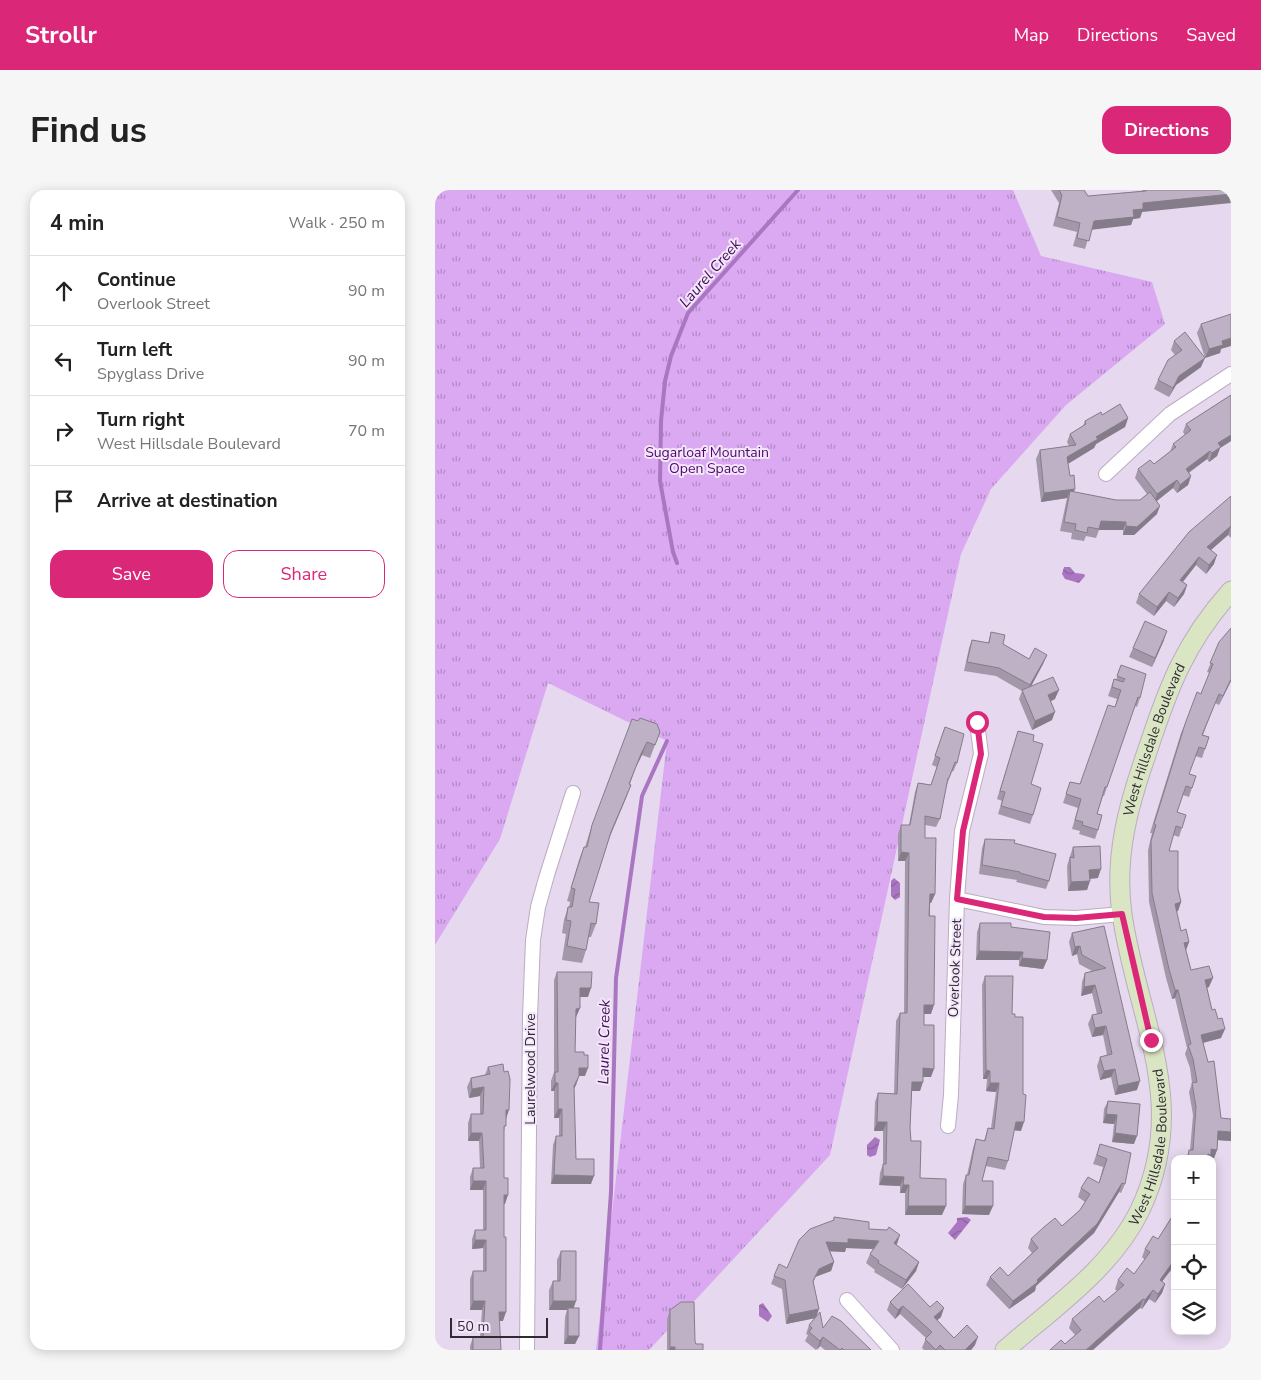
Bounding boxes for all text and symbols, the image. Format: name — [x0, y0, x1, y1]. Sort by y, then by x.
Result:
text: Strollr — [25, 19, 97, 51]
text: Map — [1014, 23, 1049, 47]
text: Directions — [1077, 23, 1158, 47]
text: Saved — [1186, 23, 1236, 47]
button: Directions — [1102, 106, 1231, 154]
text: Find us — [30, 107, 147, 154]
text: 4 min — [50, 209, 104, 237]
text: Walk · 250 m — [289, 212, 385, 234]
water label: Laurel Creek — [675, 234, 746, 312]
text: Continue — [97, 267, 176, 293]
icon: ahead — [50, 277, 78, 305]
text: 90 m — [348, 280, 385, 302]
text: Overlook Street — [97, 293, 210, 315]
text: Turn left — [97, 337, 172, 363]
icon: left — [50, 347, 78, 375]
text: 90 m — [348, 350, 385, 372]
text: Spyglass Drive — [97, 363, 204, 385]
text: Turn right — [97, 407, 184, 433]
icon: right — [50, 417, 78, 445]
text: 70 m — [348, 420, 385, 442]
text: West Hillsdale Boulevard — [97, 433, 281, 455]
park label: Sugarloaf Mountain Open Space — [645, 443, 769, 478]
icon: arrive — [50, 487, 78, 515]
text: Arrive at destination — [97, 488, 278, 514]
button: Save — [50, 550, 213, 598]
button: Share — [223, 550, 385, 598]
street label: West Hillsdale Boulevard — [1118, 660, 1189, 818]
route start — [966, 711, 989, 734]
street label: Overlook Street — [944, 918, 966, 1018]
water label: Laurel Creek — [593, 999, 615, 1085]
street label: Laurelwood Drive — [521, 1013, 540, 1125]
route end — [1140, 1029, 1163, 1052]
street label: West Hillsdale Boulevard — [1124, 1067, 1171, 1229]
map controls — [1171, 1155, 1216, 1335]
button: + — [1171, 1155, 1216, 1200]
button: − — [1171, 1200, 1216, 1245]
button: locate — [1171, 1245, 1216, 1290]
button: layers — [1171, 1290, 1216, 1335]
scale bar — [450, 1315, 547, 1338]
text: 50 m — [457, 1317, 489, 1336]

